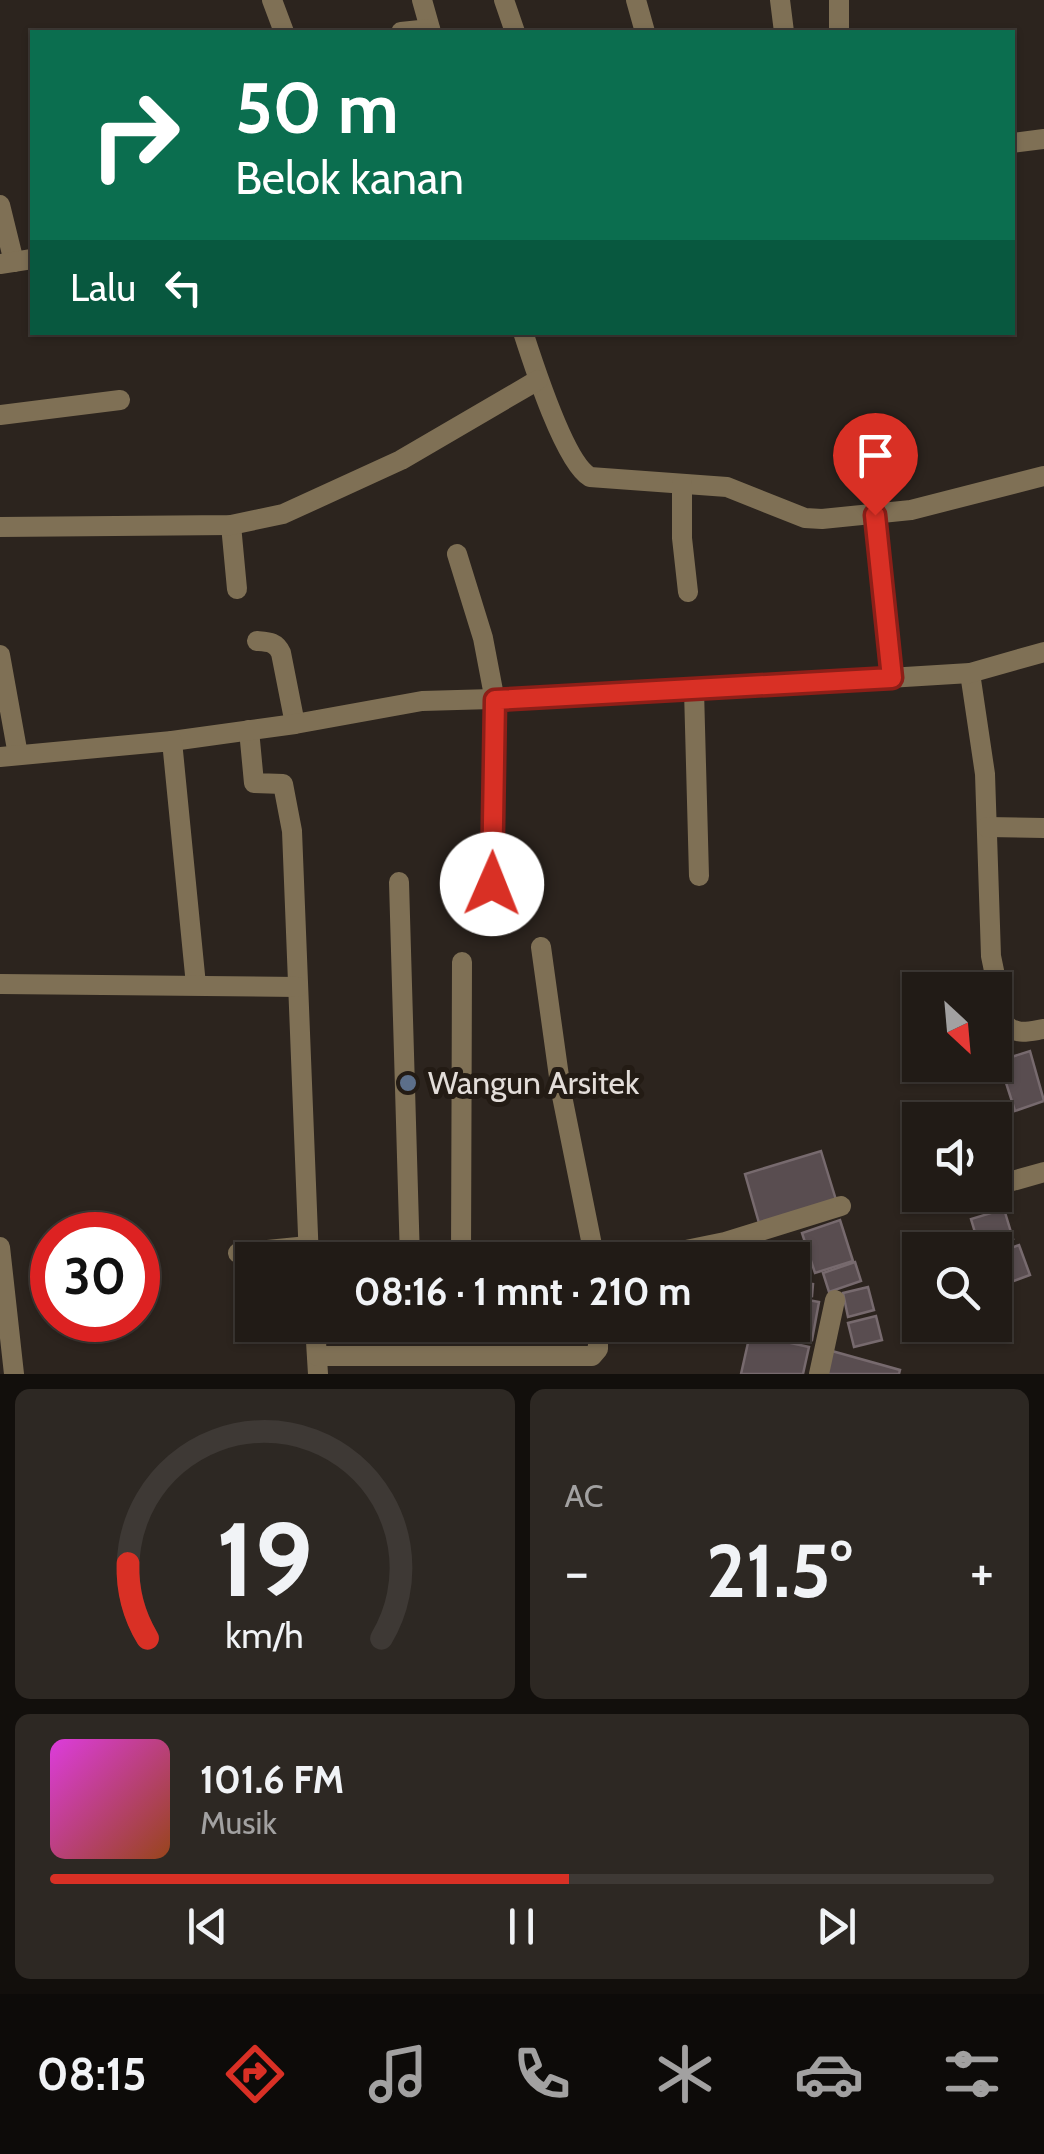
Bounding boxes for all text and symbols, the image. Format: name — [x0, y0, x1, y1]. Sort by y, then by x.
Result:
text: 50 m — [235, 65, 399, 151]
icon: right — [70, 70, 200, 200]
text: Belok kanan — [235, 151, 464, 205]
icon: left — [156, 260, 211, 315]
text: Lalu — [70, 264, 136, 311]
pin — [833, 413, 918, 516]
icon: arrive — [848, 428, 903, 483]
position arrow — [440, 832, 544, 936]
north arrow — [902, 972, 1012, 1082]
map controls — [902, 972, 1012, 1342]
place label: Wangun Arsitek — [428, 1063, 640, 1102]
marker: Wangun Arsitek — [397, 1072, 419, 1094]
button: sound — [902, 1102, 1012, 1212]
speed limit sign: 30 — [30, 1212, 160, 1342]
button: search — [902, 1232, 1012, 1342]
text: 08:16 · 1 mnt · 210 m — [354, 1268, 691, 1315]
text: AC — [565, 1476, 604, 1515]
text: 19 — [216, 1496, 313, 1622]
text: 21.5° — [706, 1525, 852, 1616]
text: − — [565, 1538, 589, 1605]
text: + — [970, 1538, 994, 1605]
text: km/h — [226, 1614, 304, 1657]
text: 101.6 FM — [200, 1756, 344, 1803]
text: Musik — [200, 1803, 277, 1842]
icon: previous — [180, 1899, 235, 1954]
icon: pause — [494, 1899, 549, 1954]
icon: next — [809, 1899, 864, 1954]
icon: directions — [220, 2039, 290, 2109]
icon: music — [363, 2039, 433, 2109]
icon: phone — [507, 2039, 577, 2109]
icon: climate — [650, 2039, 720, 2109]
icon: car — [794, 2039, 864, 2109]
icon: filters — [937, 2039, 1007, 2109]
text: 08:15 — [37, 2047, 146, 2101]

